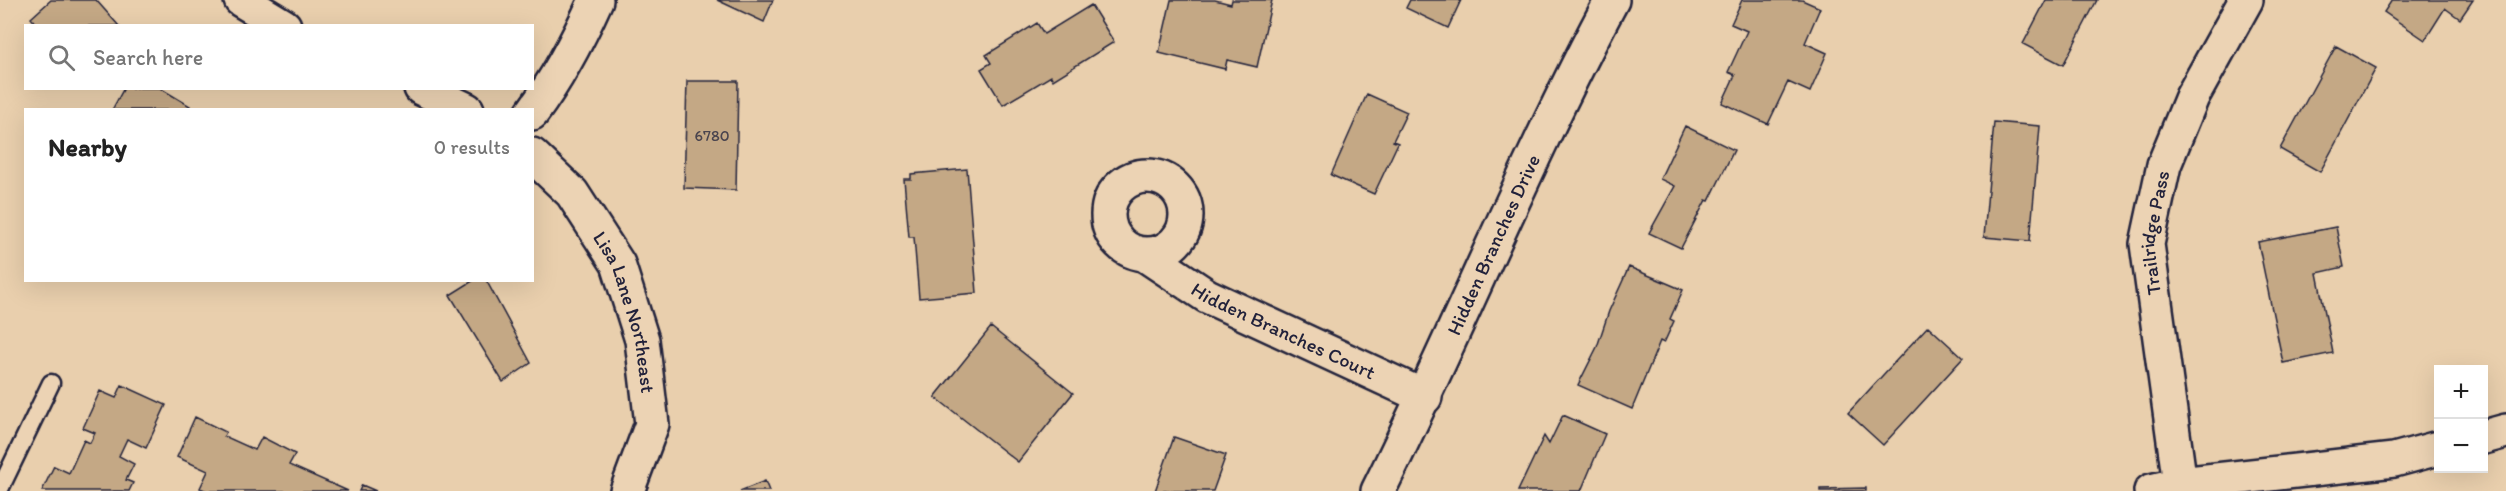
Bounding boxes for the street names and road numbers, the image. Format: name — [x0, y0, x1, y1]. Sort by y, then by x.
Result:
street label: Hidden Branches Drive — [1441, 150, 1545, 339]
street label: Trailridge Pass — [2135, 168, 2175, 297]
street label: Lisa Lane Northeast — [588, 227, 660, 394]
street label: Hidden Branches Court — [1187, 277, 1379, 384]

